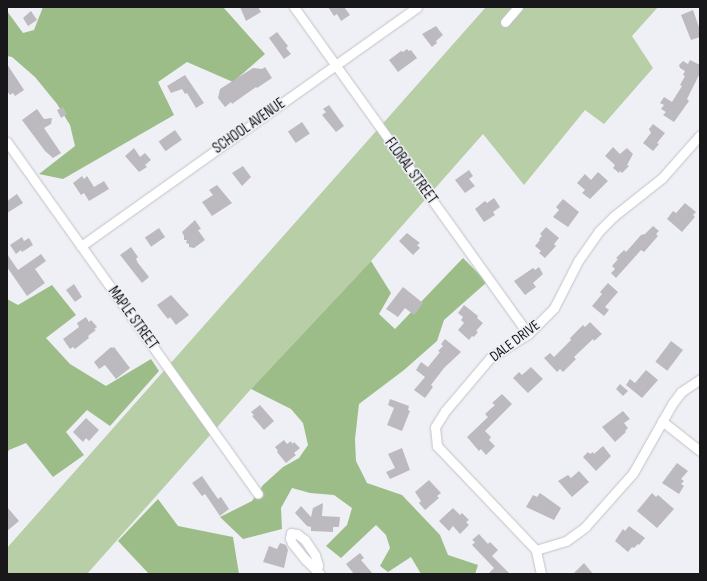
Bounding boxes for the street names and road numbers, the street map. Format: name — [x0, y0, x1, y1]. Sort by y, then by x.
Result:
street label: SCHOOL AVENUE — [209, 94, 289, 158]
street label: FLORAL STREET — [381, 134, 441, 208]
street label: MAPLE STREET — [104, 283, 162, 353]
street label: DALE DRIVE — [486, 316, 544, 366]

